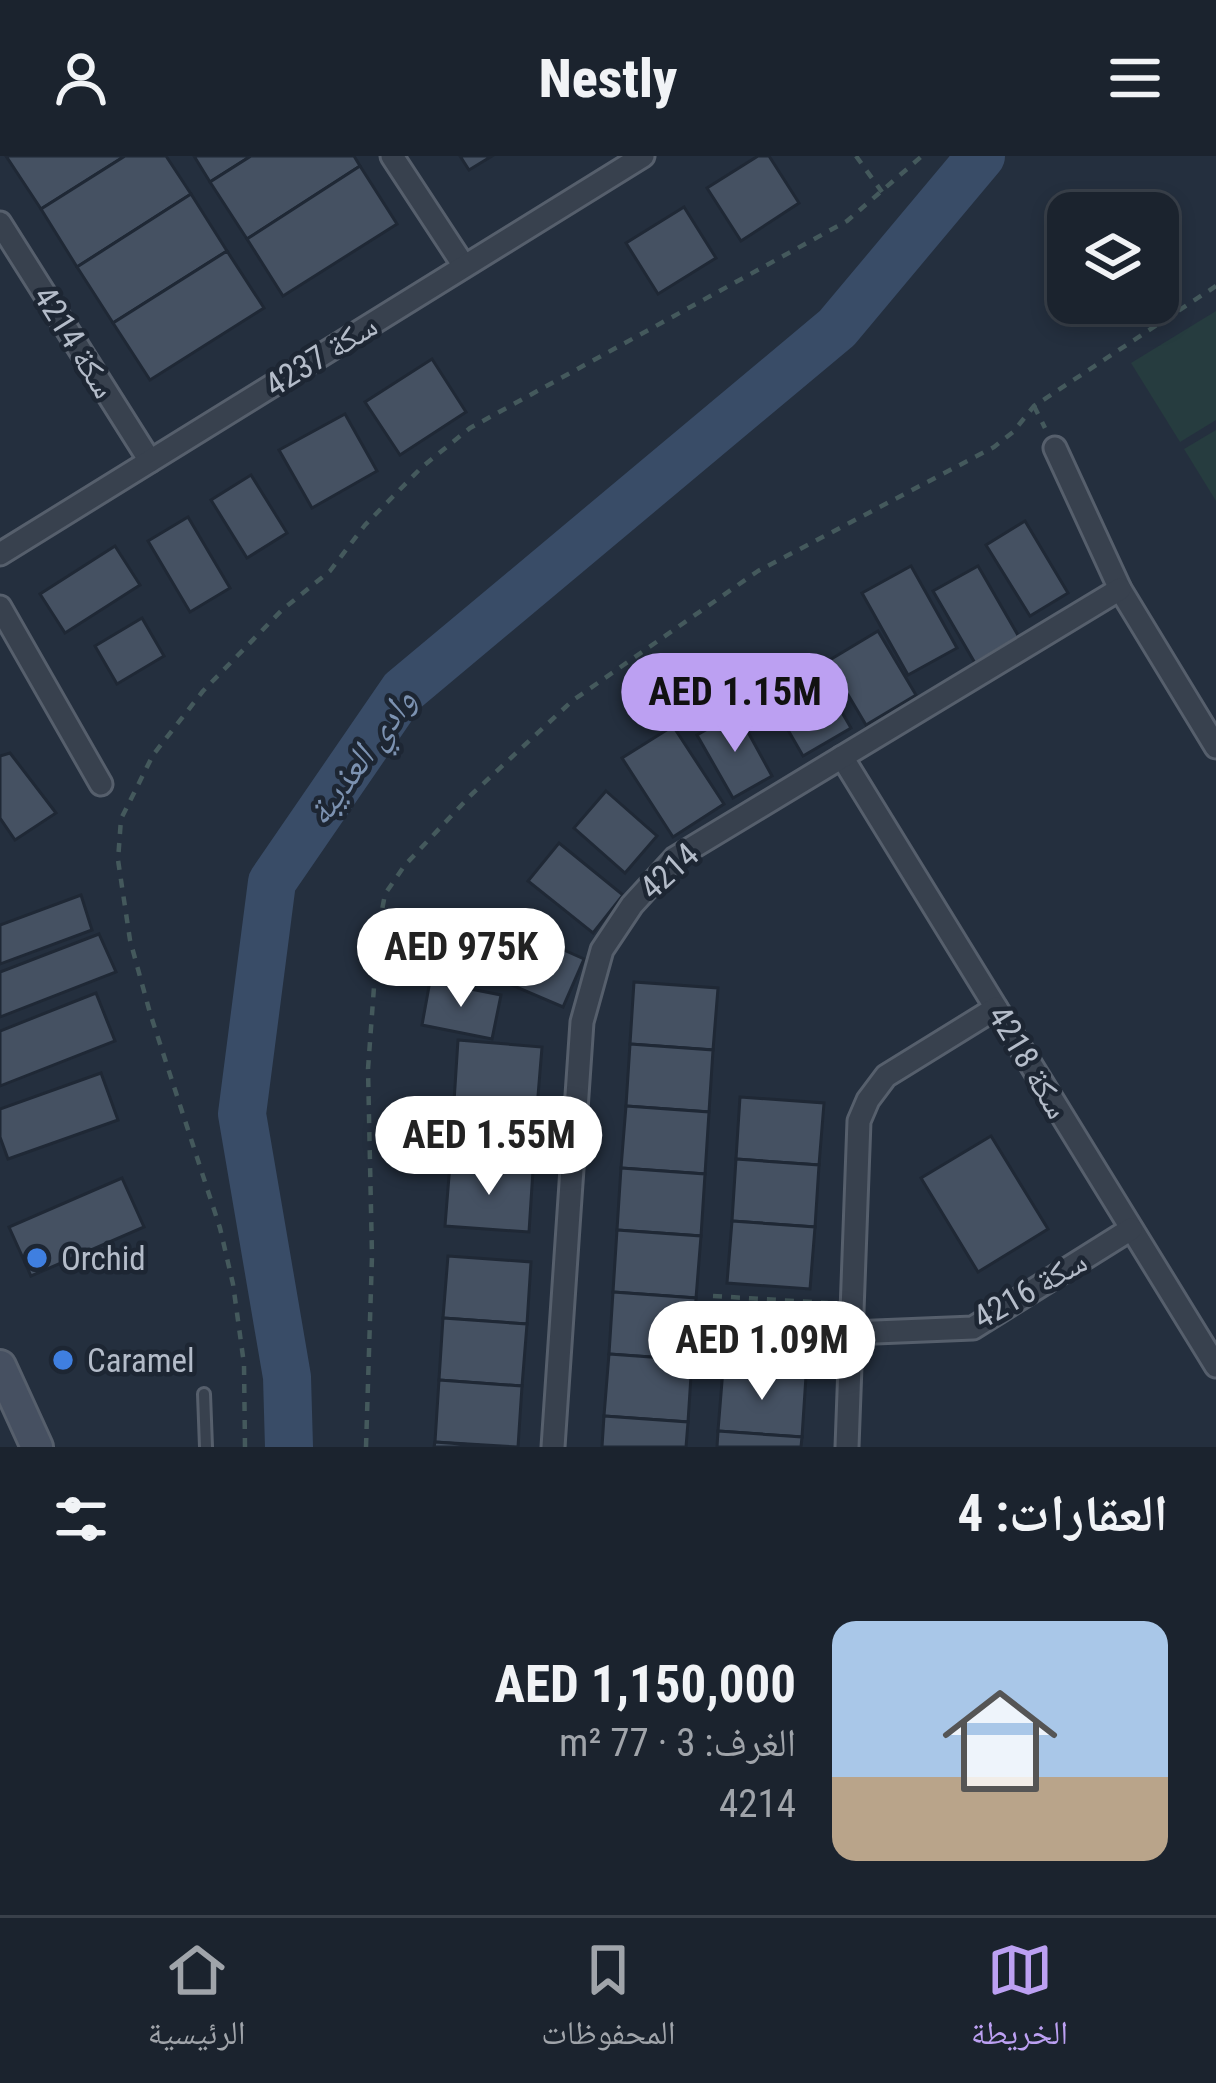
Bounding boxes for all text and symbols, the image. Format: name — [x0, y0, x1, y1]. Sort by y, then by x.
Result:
icon: person — [48, 45, 114, 111]
icon: menu — [1102, 45, 1168, 111]
text: Nestly — [539, 47, 677, 110]
map controls — [1047, 192, 1179, 324]
button: layers — [1047, 192, 1179, 324]
street label: سكة 4214 — [25, 279, 125, 405]
street label: سكة 4237 — [258, 305, 384, 405]
pin: AED 1.15M — [598, 653, 872, 755]
text: AED 1.15M — [648, 669, 822, 715]
water label: وادي العذيبة — [298, 681, 430, 837]
street label: 4214 — [632, 835, 706, 907]
pin: AED 975K — [337, 908, 585, 1010]
text: AED 975K — [384, 924, 538, 970]
street label: سكة 4218 — [980, 999, 1078, 1125]
pin: AED 1.55M — [352, 1096, 626, 1198]
text: AED 1.55M — [402, 1112, 576, 1158]
place label: Orchid — [61, 1239, 146, 1278]
street label: سكة 4216 — [966, 1241, 1094, 1337]
marker: Orchid — [24, 1245, 50, 1271]
pin: AED 1.09M — [625, 1301, 899, 1403]
text: AED 1.09M — [675, 1317, 849, 1363]
place label: Caramel — [87, 1341, 195, 1380]
marker: Caramel — [50, 1347, 76, 1373]
text: العقارات: 4 — [958, 1484, 1168, 1543]
icon: filters — [48, 1486, 114, 1552]
text: AED 1,150,000 — [495, 1655, 796, 1714]
icon: home — [928, 1669, 1072, 1813]
text: الغرف: 3 · 77 m² — [559, 1720, 796, 1766]
text: 4214 — [719, 1781, 796, 1827]
tab: الرئيسية — [148, 1937, 246, 2065]
tab: المحفوظات — [541, 1937, 675, 2065]
tab: الخريطة — [971, 1937, 1068, 2065]

